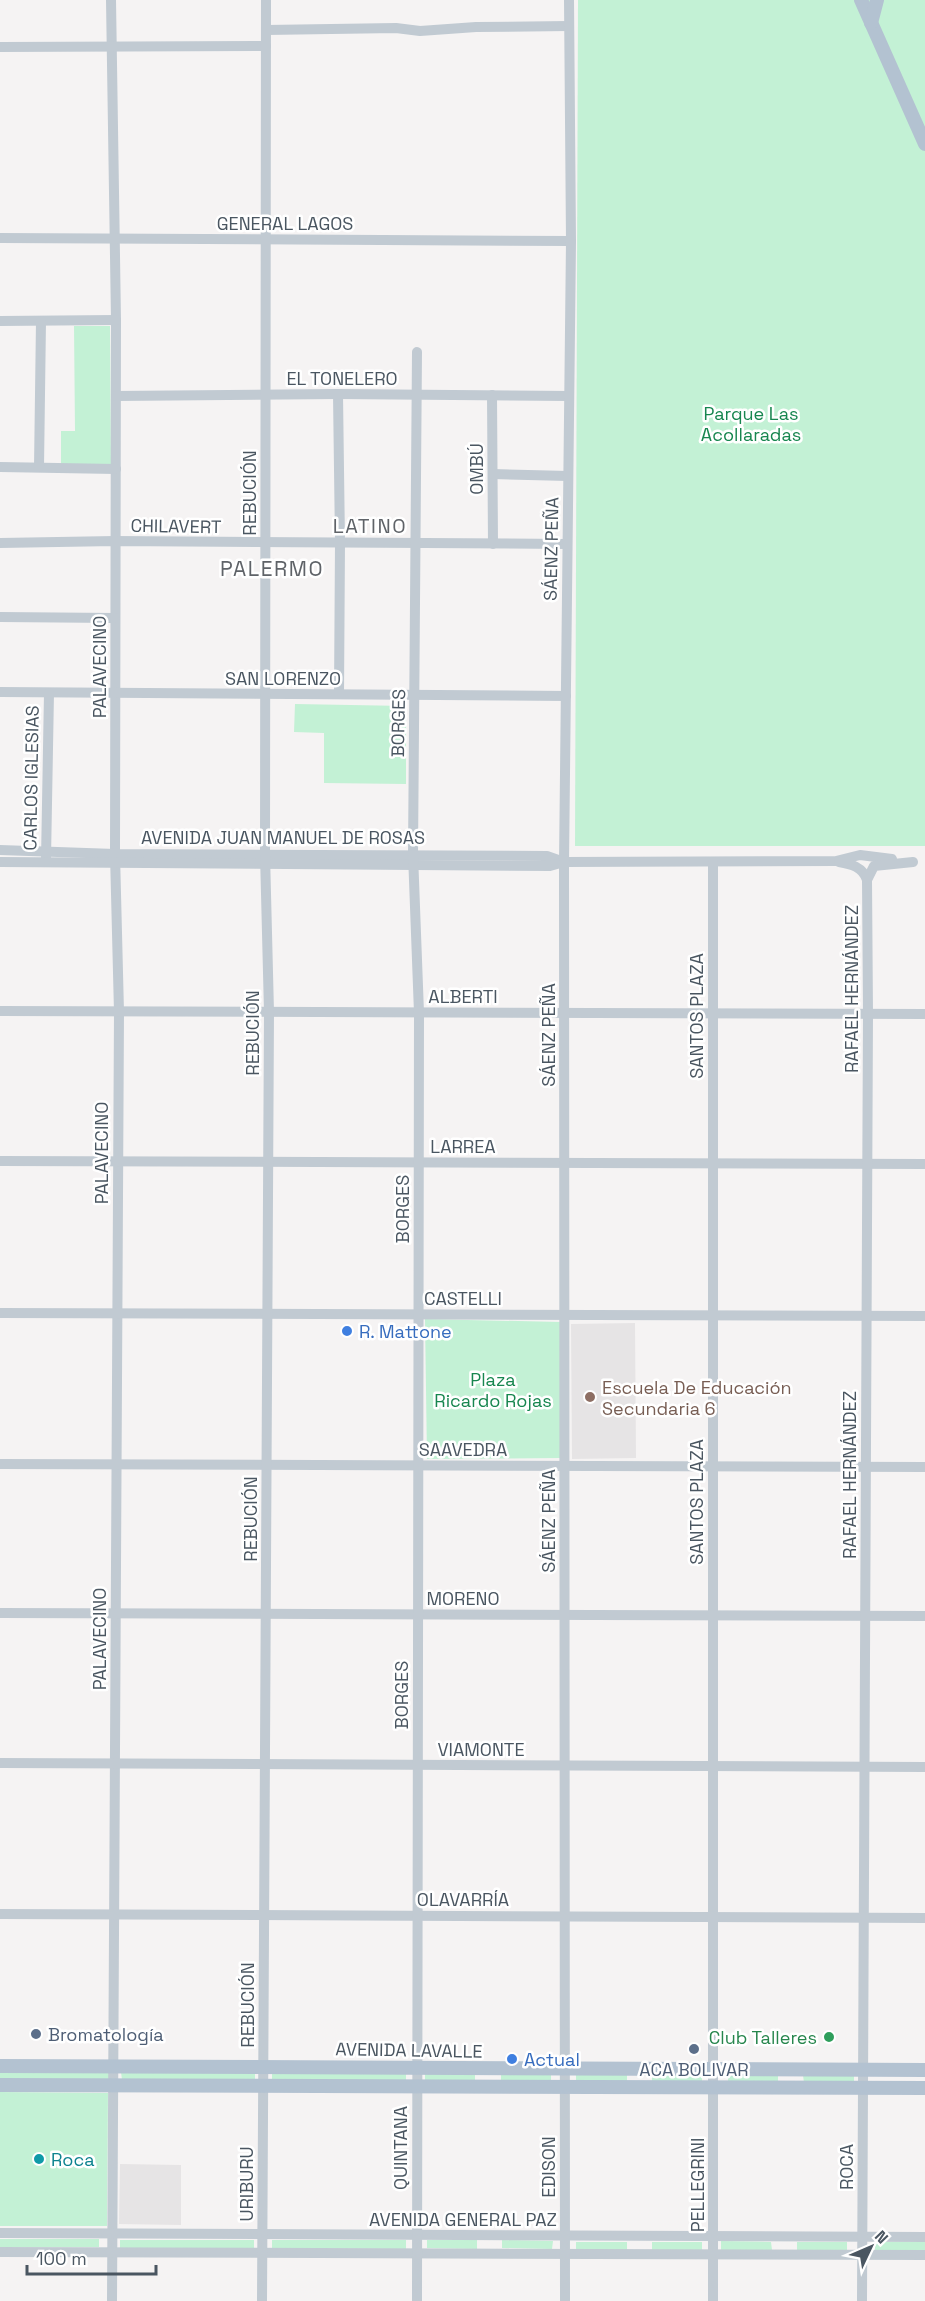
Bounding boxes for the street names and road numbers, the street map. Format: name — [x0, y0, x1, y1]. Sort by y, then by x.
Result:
street label: GENERAL LAGOS — [217, 212, 353, 235]
street label: EL TONELERO — [286, 367, 398, 390]
street label: OMBÚ — [465, 443, 488, 495]
street label: REBUCIÓN — [238, 450, 261, 536]
street label: SÁENZ PEÑA — [539, 497, 563, 601]
street label: CHILAVERT — [130, 514, 222, 538]
street label: PALAVECINO — [88, 616, 111, 718]
street label: SAN LORENZO — [225, 667, 341, 690]
street label: BORGES — [386, 689, 410, 757]
street label: CARLOS IGLESIAS — [18, 705, 44, 851]
street label: AVENIDA JUAN MANUEL DE ROSAS — [141, 826, 425, 849]
street label: RAFAEL HERNÁNDEZ — [840, 905, 863, 1073]
street label: SANTOS PLAZA — [685, 953, 708, 1079]
street label: SÁENZ PEÑA — [537, 983, 560, 1087]
street label: ALBERTI — [428, 985, 498, 1008]
street label: REBUCIÓN — [241, 990, 264, 1076]
street label: PALAVECINO — [90, 1102, 113, 1204]
street label: LARREA — [430, 1135, 496, 1158]
street label: BORGES — [391, 1175, 414, 1243]
street label: CASTELLI — [424, 1287, 502, 1310]
street label: RAFAEL HERNÁNDEZ — [838, 1391, 861, 1559]
street label: SAAVEDRA — [419, 1438, 507, 1461]
street label: SANTOS PLAZA — [685, 1439, 708, 1565]
street label: SÁENZ PEÑA — [537, 1469, 560, 1573]
street label: REBUCIÓN — [239, 1476, 262, 1562]
street label: MORENO — [426, 1587, 500, 1610]
street label: PALAVECINO — [88, 1588, 111, 1690]
street label: BORGES — [390, 1661, 413, 1729]
street label: VIAMONTE — [437, 1738, 525, 1761]
street label: OLAVARRÍA — [417, 1888, 509, 1911]
street label: REBUCIÓN — [236, 1962, 259, 2048]
street label: AVENIDA LAVALLE — [335, 2037, 483, 2063]
street label: QUINTANA — [389, 2106, 412, 2190]
street label: EDISON — [537, 2136, 560, 2198]
street label: PELLEGRINI — [686, 2138, 709, 2232]
street label: ROCA — [835, 2144, 858, 2190]
street label: URIBURU — [235, 2147, 258, 2221]
street label: AVENIDA GENERAL PAZ — [369, 2208, 557, 2231]

